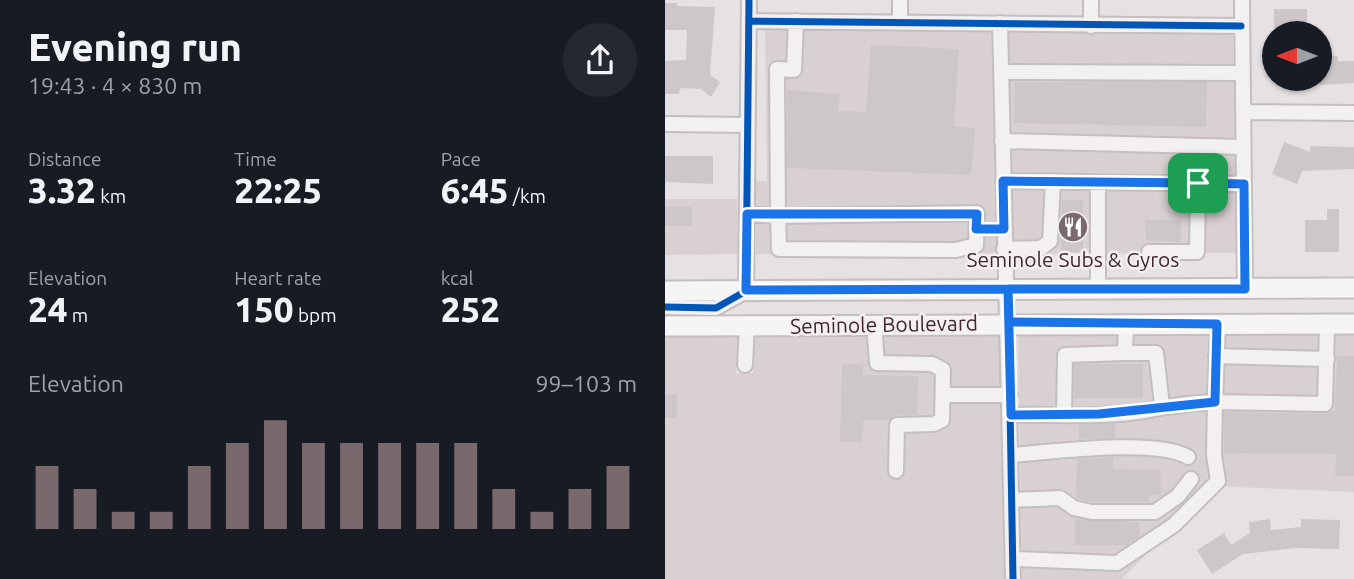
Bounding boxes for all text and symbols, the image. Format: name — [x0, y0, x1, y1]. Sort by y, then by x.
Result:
north arrow — [1262, 21, 1332, 91]
map controls — [1262, 21, 1332, 91]
button: share — [563, 23, 637, 97]
text: Evening run — [28, 26, 242, 68]
text: 19:43 · 4 × 830 m — [28, 73, 202, 98]
text: Distance — [28, 148, 102, 170]
text: Time — [234, 148, 277, 170]
text: Pace — [441, 148, 481, 170]
pin — [1168, 153, 1228, 213]
icon: arrive — [1179, 164, 1217, 202]
text: 3.32 — [28, 170, 96, 210]
text: 22:25 — [234, 170, 322, 210]
text: 6:45 — [441, 170, 509, 210]
text: km — [96, 185, 126, 207]
text: /km — [509, 185, 546, 207]
restaurant icon: Seminole Subs & Gyros — [1056, 210, 1090, 244]
place label: Seminole Subs & Gyros — [967, 247, 1179, 271]
text: Elevation — [28, 267, 107, 289]
text: Heart rate — [234, 267, 322, 289]
text: kcal — [441, 267, 473, 289]
text: 24 — [28, 289, 67, 329]
text: 150 — [234, 289, 294, 329]
text: 252 — [441, 289, 500, 329]
text: m — [67, 304, 88, 326]
text: bpm — [294, 304, 337, 326]
street label: Seminole Boulevard — [790, 310, 978, 338]
text: Elevation — [28, 371, 124, 396]
text: 99–103 m — [536, 371, 637, 396]

